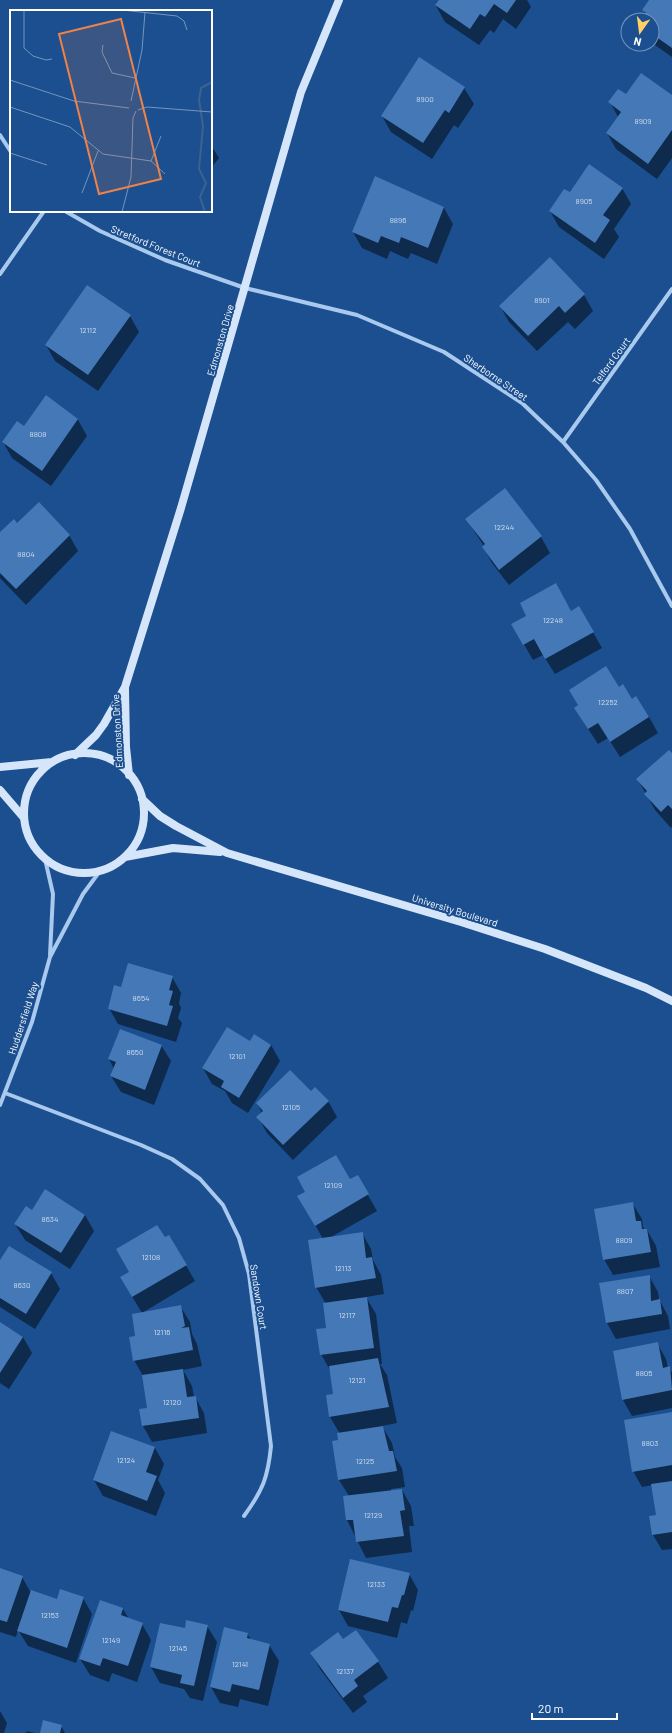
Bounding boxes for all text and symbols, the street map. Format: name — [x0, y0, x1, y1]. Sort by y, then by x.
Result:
inset map — [10, 10, 212, 212]
north arrow — [620, 12, 660, 52]
text: N — [632, 35, 643, 49]
house number: 8900 — [416, 94, 434, 104]
house number: 8909 — [634, 116, 652, 126]
house number: 8905 — [576, 196, 592, 206]
house number: 8896 — [390, 215, 406, 225]
street label: Stretford Forest Court — [109, 222, 203, 270]
house number: 8901 — [534, 295, 550, 305]
street label: Edmonston Drive — [204, 303, 236, 377]
house number: 12112 — [80, 325, 96, 335]
street label: Telford Court — [590, 334, 633, 387]
street label: Sherborne Street — [462, 351, 531, 403]
house number: 8808 — [29, 429, 47, 439]
house number: 12244 — [494, 522, 514, 532]
house number: 8804 — [17, 549, 35, 559]
house number: 12248 — [543, 615, 563, 625]
street label: Edmonston Drive — [109, 694, 125, 768]
house number: 12252 — [598, 697, 618, 707]
street label: University Boulevard — [411, 891, 499, 929]
street label: Huddersfield Way — [6, 980, 41, 1056]
house number: 8654 — [133, 993, 149, 1003]
house number: 8650 — [127, 1047, 143, 1057]
house number: 12101 — [229, 1051, 246, 1061]
house number: 12105 — [282, 1102, 300, 1112]
house number: 12109 — [324, 1180, 342, 1190]
house number: 8634 — [42, 1214, 58, 1224]
house number: 8809 — [615, 1235, 633, 1245]
house number: 12108 — [142, 1252, 160, 1262]
house number: 12113 — [335, 1263, 351, 1273]
street label: Sandown Court — [248, 1264, 270, 1331]
house number: 8630 — [14, 1280, 30, 1290]
house number: 8807 — [617, 1286, 634, 1296]
house number: 12117 — [339, 1310, 355, 1320]
house number: 12116 — [154, 1327, 170, 1337]
house number: 8805 — [636, 1368, 652, 1378]
house number: 12121 — [349, 1375, 366, 1385]
house number: 12120 — [163, 1397, 181, 1407]
house number: 8803 — [642, 1438, 658, 1448]
house number: 12124 — [117, 1455, 135, 1465]
house number: 12125 — [356, 1456, 374, 1466]
house number: 12129 — [364, 1510, 382, 1520]
house number: 12133 — [367, 1579, 385, 1589]
house number: 12153 — [41, 1610, 59, 1620]
house number: 12149 — [102, 1635, 120, 1645]
house number: 12145 — [169, 1643, 187, 1653]
house number: 12141 — [232, 1659, 248, 1669]
house number: 12137 — [336, 1666, 354, 1676]
scale bar — [532, 1695, 617, 1721]
text: 20 m — [538, 1701, 564, 1715]

